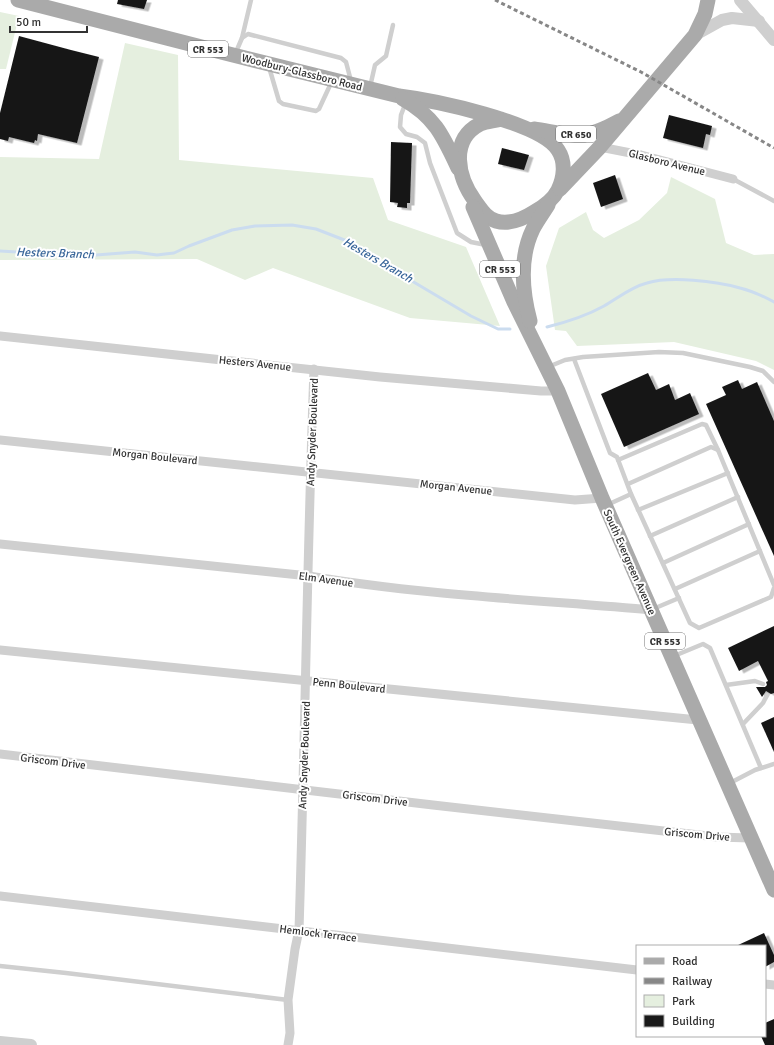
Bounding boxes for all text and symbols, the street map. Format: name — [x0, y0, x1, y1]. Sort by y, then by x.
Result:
scale bar — [10, 8, 87, 34]
text: 50 m — [16, 15, 41, 30]
road number: CR 553 — [188, 41, 228, 57]
street label: Woodbury-Glassboro Road — [240, 51, 364, 94]
road number: CR 650 — [556, 126, 596, 142]
street label: Glasboro Avenue — [627, 147, 707, 178]
water label: Hesters Branch — [340, 234, 416, 287]
water label: Hesters Branch — [16, 245, 95, 262]
road number: CR 553 — [480, 261, 520, 277]
street label: Hesters Avenue — [218, 353, 292, 374]
street label: Andy Snyder Boulevard — [304, 378, 321, 486]
street label: Morgan Boulevard — [112, 446, 198, 467]
street label: Morgan Avenue — [419, 477, 493, 498]
street label: South Evergreen Avenue — [600, 508, 659, 617]
street label: Elm Avenue — [298, 569, 354, 590]
road number: CR 553 — [645, 633, 685, 649]
street label: Penn Boulevard — [312, 675, 386, 696]
street label: Andy Snyder Boulevard — [296, 701, 313, 809]
street label: Griscom Drive — [20, 751, 86, 772]
street label: Griscom Drive — [342, 788, 408, 809]
street label: Griscom Drive — [664, 825, 730, 844]
street label: Hemlock Terrace — [279, 922, 357, 945]
legend — [636, 945, 766, 1037]
text: Road — [672, 954, 698, 969]
text: Railway — [672, 974, 712, 989]
text: Park — [672, 994, 695, 1009]
text: Building — [672, 1014, 715, 1029]

